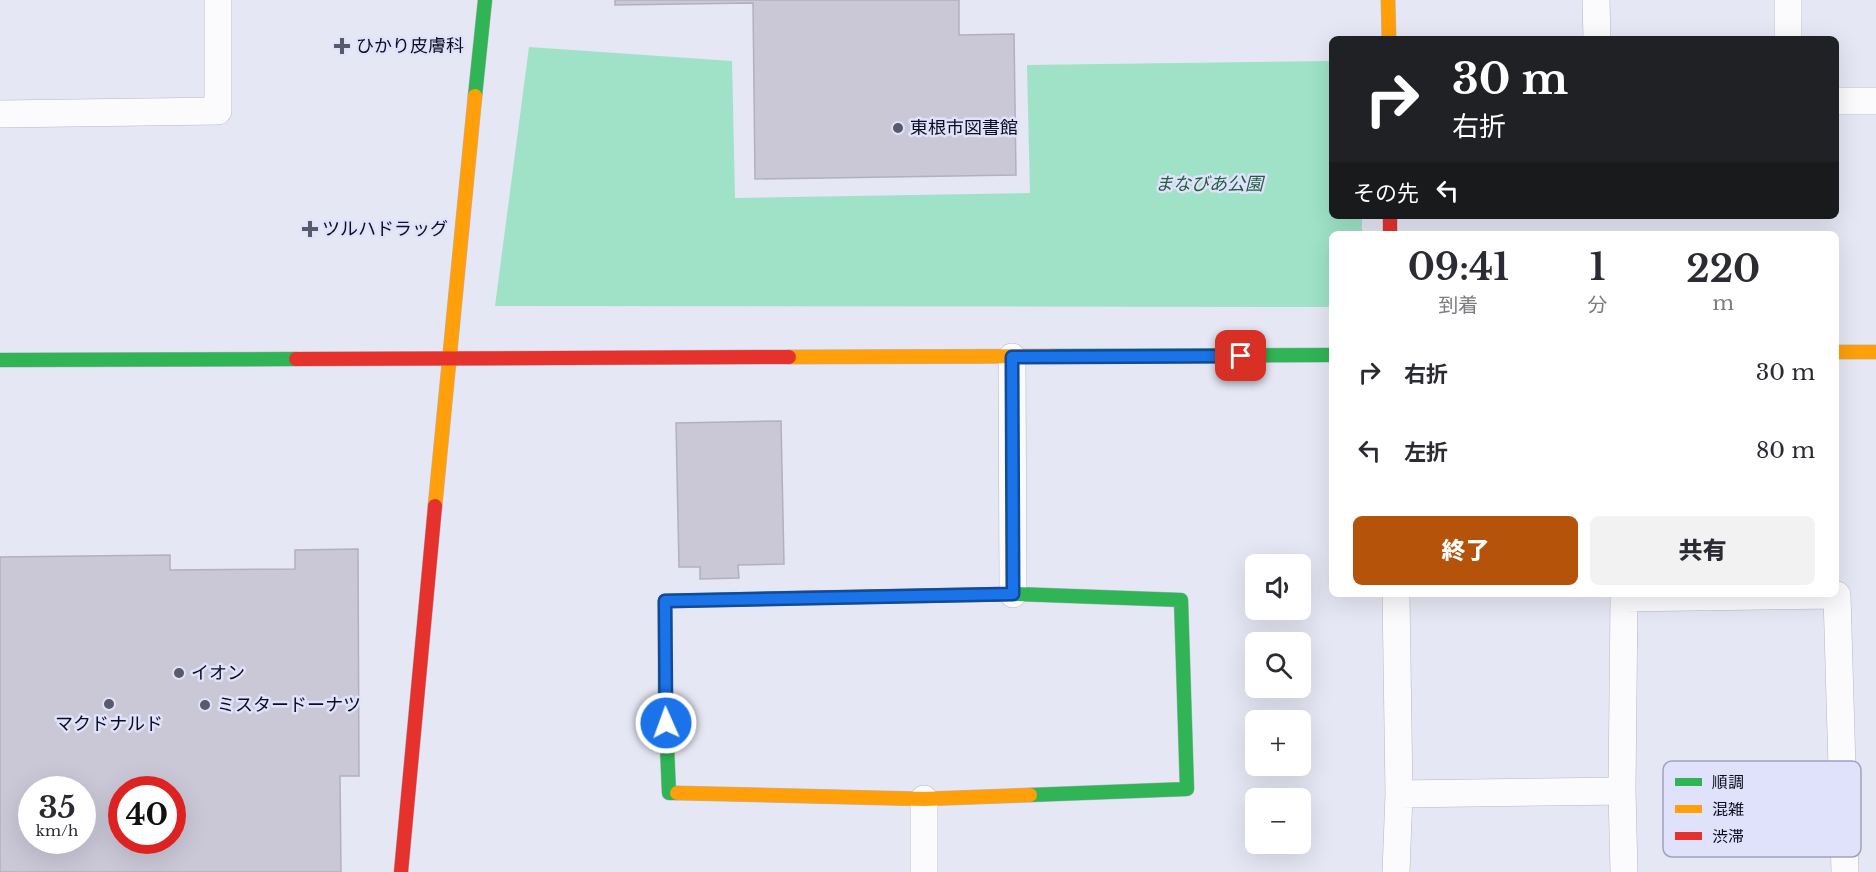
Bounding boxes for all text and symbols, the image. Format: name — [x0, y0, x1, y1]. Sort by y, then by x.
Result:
place label: ひかり皮膚科 — [356, 35, 464, 57]
marker: ひかり皮膚科 — [333, 37, 351, 55]
text: 30 m — [1452, 53, 1568, 105]
icon: right — [1353, 60, 1431, 138]
text: 右折 — [1452, 110, 1506, 143]
place label: 東根市図書館 — [910, 117, 1018, 139]
marker: 東根市図書館 — [891, 121, 905, 135]
park label: まなびあ公園 — [1155, 173, 1266, 195]
icon: left — [1431, 174, 1464, 207]
text: その先 — [1353, 180, 1419, 207]
place label: ツルハドラッグ — [322, 218, 448, 240]
marker: ツルハドラッグ — [303, 222, 317, 236]
text: 09:41 — [1408, 245, 1509, 290]
text: 1 — [1590, 245, 1605, 290]
text: 220 — [1686, 247, 1760, 292]
text: m — [1713, 291, 1734, 315]
text: 到着 — [1438, 293, 1478, 317]
text: 分 — [1588, 293, 1608, 317]
pin — [1215, 330, 1266, 381]
icon: arrive — [1224, 339, 1257, 372]
icon: right — [1353, 356, 1386, 389]
text: 30 m — [1756, 359, 1815, 386]
text: 右折 — [1404, 361, 1448, 388]
icon: left — [1353, 434, 1386, 467]
text: 80 m — [1756, 437, 1815, 464]
text: 左折 — [1404, 439, 1448, 466]
button: 終了 — [1353, 516, 1578, 585]
button: 共有 — [1590, 516, 1815, 585]
map controls — [1245, 554, 1311, 854]
button: sound — [1245, 554, 1311, 620]
button: search — [1245, 632, 1311, 698]
place label: イオン — [191, 662, 245, 684]
marker: イオン — [172, 666, 186, 680]
position arrow — [634, 691, 698, 755]
place label: ミスタードーナツ — [217, 694, 361, 716]
marker: マクドナルド — [102, 697, 116, 711]
marker: ミスタードーナツ — [198, 698, 212, 712]
button: + — [1245, 710, 1311, 776]
place label: マクドナルド — [55, 713, 163, 735]
legend — [1663, 761, 1861, 857]
text: 順調 — [1712, 772, 1744, 792]
speed limit sign: 40 — [108, 776, 186, 854]
button: − — [1245, 788, 1311, 854]
text: 35 — [39, 789, 75, 826]
text: 混雑 — [1712, 799, 1744, 819]
text: km/h — [36, 821, 78, 840]
text: 渋滞 — [1712, 826, 1744, 846]

